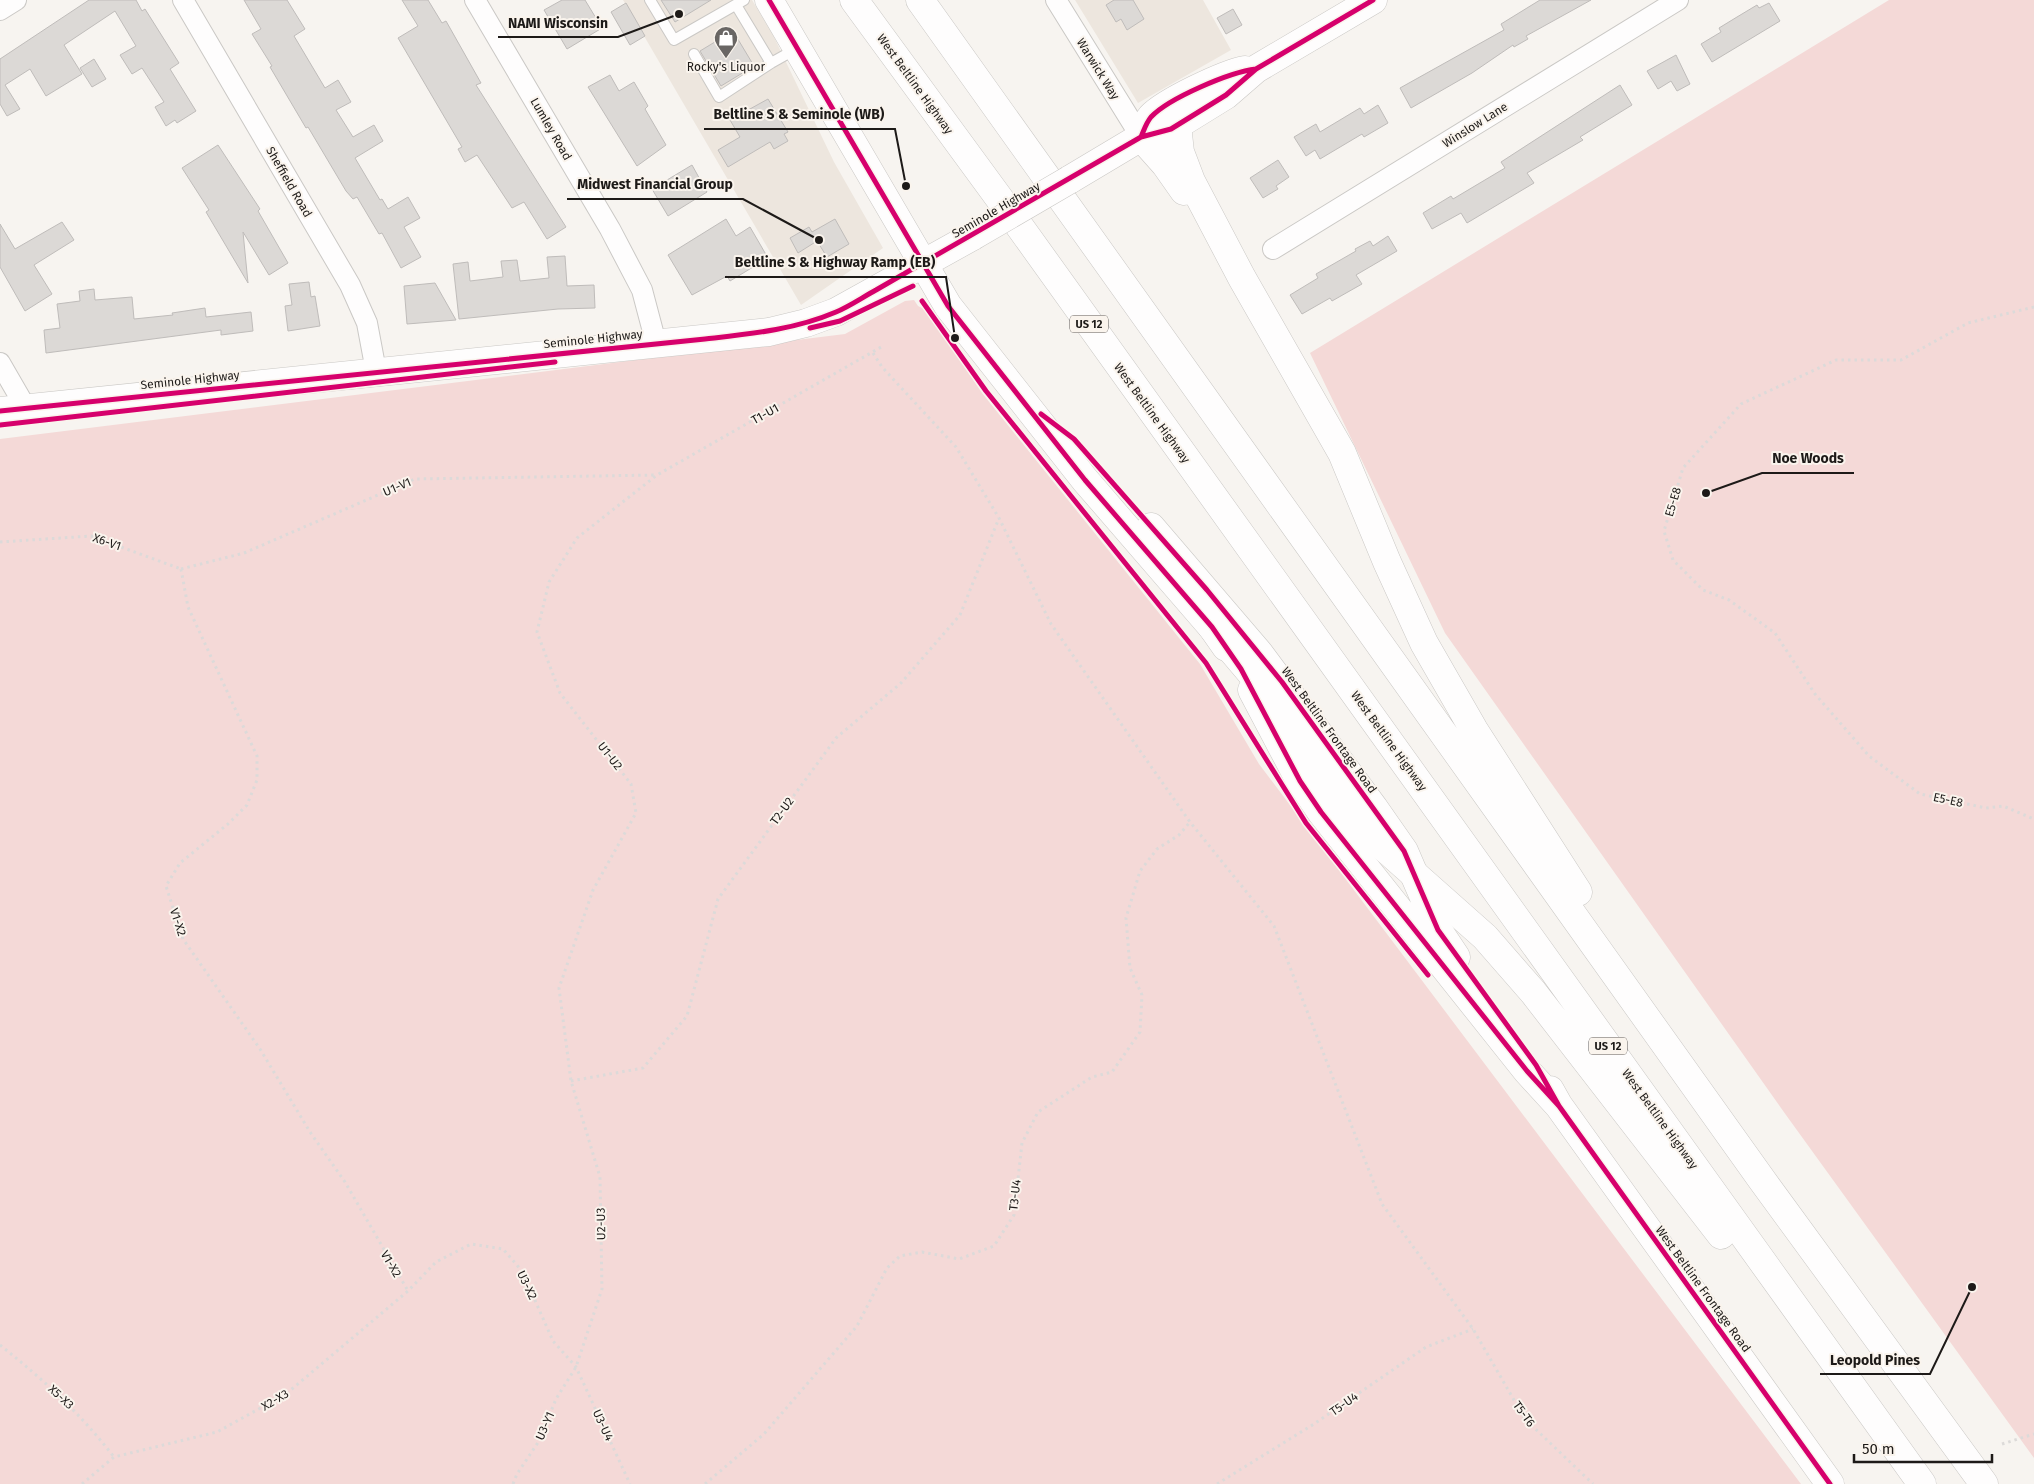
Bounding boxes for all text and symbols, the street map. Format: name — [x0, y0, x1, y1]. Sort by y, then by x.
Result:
callout: NAMI Wisconsin — [498, 8, 618, 37]
text: NAMI Wisconsin — [508, 15, 608, 32]
shop icon: Rocky's Liquor — [713, 25, 739, 59]
street label: West Beltline Highway — [874, 31, 956, 137]
street label: Warwick Way — [1074, 36, 1122, 102]
place label: Rocky's Liquor — [687, 60, 766, 74]
street label: Lumley Road — [527, 95, 575, 163]
street label: Winslow Lane — [1440, 99, 1510, 151]
callout: Beltline S & Seminole (WB) — [704, 100, 895, 129]
text: Beltline S & Seminole (WB) — [714, 106, 885, 123]
street label: Sheffield Road — [263, 144, 315, 220]
callout: Midwest Financial Group — [567, 170, 743, 199]
text: Midwest Financial Group — [577, 176, 733, 193]
street label: Seminole Highway — [949, 179, 1043, 241]
callout: Beltline S & Highway Ramp (EB) — [725, 248, 946, 277]
text: Beltline S & Highway Ramp (EB) — [735, 254, 936, 271]
road number: US 12 — [1070, 316, 1108, 332]
street label: Seminole Highway — [543, 327, 643, 351]
street label: West Beltline Highway — [1111, 360, 1193, 466]
street label: Seminole Highway — [140, 368, 240, 392]
street label: T1-U1 — [749, 401, 781, 427]
callout: Noe Woods — [1762, 444, 1854, 473]
text: Noe Woods — [1772, 450, 1844, 467]
street label: U1-V1 — [381, 475, 413, 499]
street label: E5-E8 — [1662, 485, 1684, 518]
street label: X6-V1 — [91, 531, 123, 553]
street label: West Beltline Frontage Road — [1279, 664, 1379, 796]
street label: West Beltline Highway — [1348, 688, 1430, 794]
street label: U1-U2 — [595, 739, 625, 773]
street label: E5-E8 — [1932, 790, 1965, 810]
street label: T2-U2 — [767, 794, 797, 828]
street label: V1-X2 — [167, 906, 189, 938]
road number: US 12 — [1589, 1038, 1627, 1054]
street label: West Beltline Highway — [1619, 1066, 1701, 1172]
street label: T3-U4 — [1006, 1178, 1024, 1211]
street label: U2-U3 — [594, 1208, 608, 1240]
street label: West Beltline Frontage Road — [1653, 1223, 1753, 1355]
street label: V1-X2 — [378, 1248, 404, 1280]
street label: U3-X2 — [514, 1268, 540, 1302]
callout: Leopold Pines — [1820, 1345, 1930, 1374]
text: Leopold Pines — [1830, 1352, 1920, 1369]
street label: X5-X3 — [45, 1382, 77, 1412]
street label: X2-X3 — [259, 1386, 291, 1414]
street label: T5-U4 — [1327, 1389, 1361, 1419]
street label: T5-T6 — [1510, 1398, 1538, 1430]
street label: U3-U4 — [590, 1407, 617, 1444]
street label: U3-Y1 — [533, 1410, 557, 1442]
scale bar — [1854, 1432, 1992, 1464]
text: 50 m — [1862, 1440, 1895, 1458]

